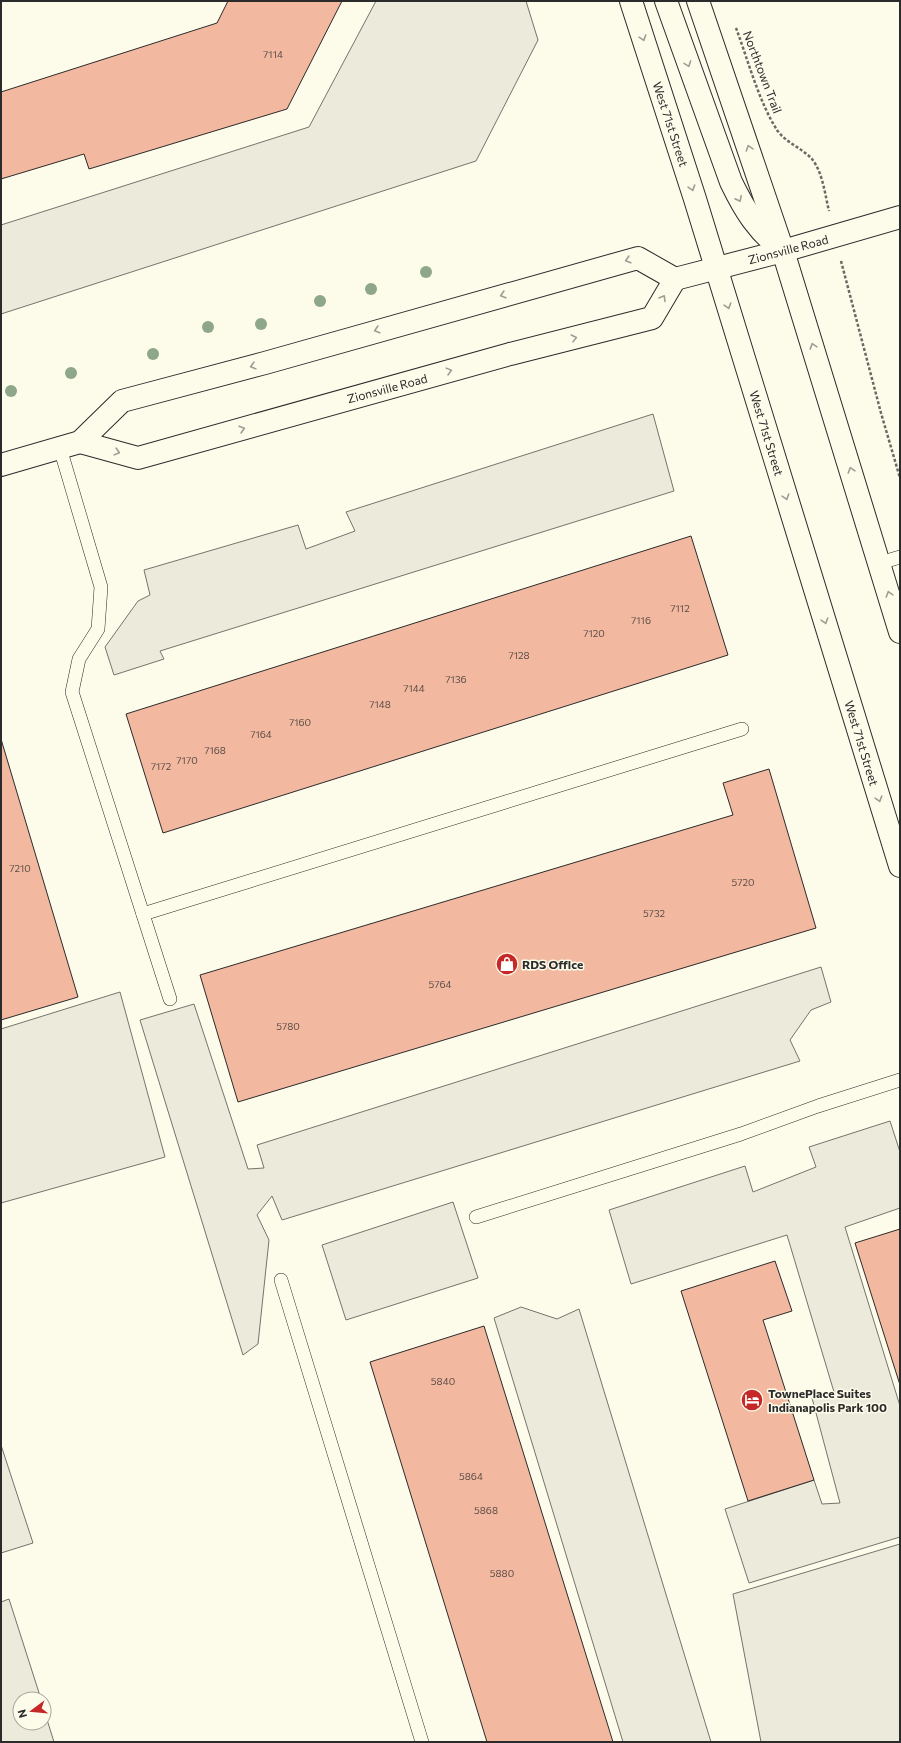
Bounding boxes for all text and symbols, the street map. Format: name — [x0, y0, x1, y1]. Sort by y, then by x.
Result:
street label: Northtown Trail — [741, 29, 785, 115]
one-way arrow — [638, 34, 647, 41]
house number: 7114 — [263, 48, 283, 60]
one-way arrow — [684, 61, 692, 68]
street label: West 71st Street — [651, 80, 691, 168]
one-way arrow — [745, 144, 753, 151]
one-way arrow — [687, 185, 695, 192]
one-way arrow — [734, 194, 742, 202]
street label: Zionsville Road — [746, 232, 830, 266]
one-way arrow — [625, 256, 631, 264]
one-way arrow — [499, 290, 506, 299]
one-way arrow — [659, 295, 666, 302]
one-way arrow — [723, 302, 732, 309]
one-way arrow — [374, 325, 381, 334]
one-way arrow — [571, 334, 578, 343]
one-way arrow — [809, 342, 818, 349]
one-way arrow — [249, 361, 256, 370]
one-way arrow — [445, 367, 452, 376]
street label: Zionsville Road — [345, 371, 429, 405]
street label: West 71st Street — [747, 389, 787, 477]
one-way arrow — [239, 425, 246, 434]
one-way arrow — [114, 447, 121, 456]
one-way arrow — [847, 467, 856, 474]
one-way arrow — [782, 493, 790, 500]
one-way arrow — [885, 591, 894, 598]
house number: 7112 — [670, 602, 690, 614]
house number: 7116 — [631, 614, 651, 626]
one-way arrow — [820, 617, 829, 624]
house number: 7120 — [583, 627, 605, 639]
house number: 7128 — [508, 649, 530, 661]
house number: 7136 — [445, 673, 467, 685]
house number: 7144 — [403, 682, 425, 694]
house number: 7148 — [369, 698, 391, 710]
street label: West 71st Street — [842, 699, 882, 787]
house number: 7160 — [289, 716, 311, 728]
house number: 7164 — [250, 728, 272, 740]
house number: 7168 — [204, 744, 226, 756]
house number: 7170 — [176, 754, 198, 766]
house number: 7172 — [151, 760, 172, 772]
one-way arrow — [874, 795, 883, 802]
house number: 7210 — [9, 862, 31, 874]
house number: 5720 — [731, 876, 755, 888]
house number: 5732 — [643, 907, 666, 919]
shop icon: RDS Office — [494, 951, 520, 977]
place label: RDS Office — [522, 957, 583, 971]
house number: 5764 — [428, 978, 452, 990]
house number: 5780 — [276, 1020, 300, 1032]
house number: 5840 — [431, 1375, 455, 1387]
place label: TownePlace Suites Indianapolis Park 100 — [768, 1386, 887, 1414]
hotel icon: TownePlace Suites Indianapolis Park 100 — [739, 1387, 765, 1413]
house number: 5864 — [459, 1470, 483, 1482]
house number: 5868 — [474, 1504, 498, 1516]
house number: 5880 — [490, 1567, 514, 1579]
north arrow — [12, 1691, 52, 1731]
text: N — [15, 1708, 29, 1720]

